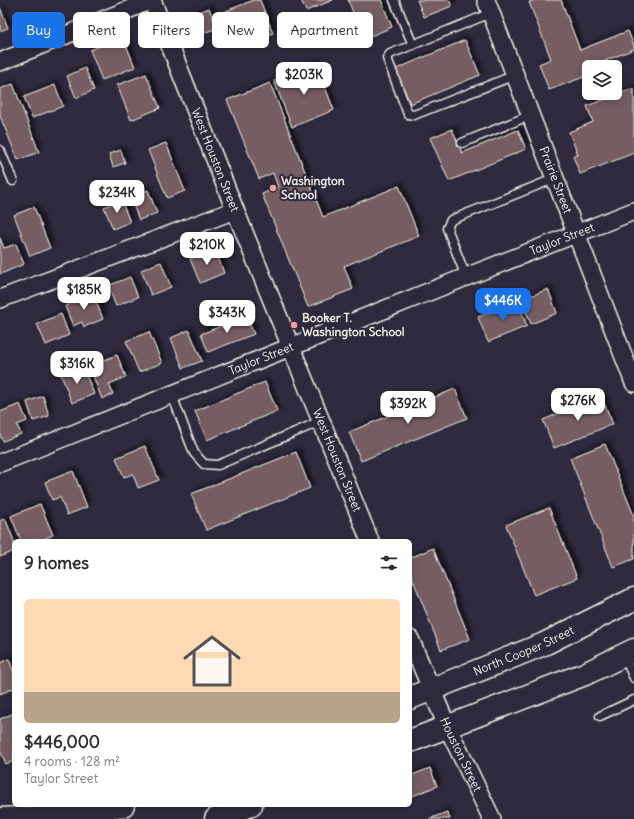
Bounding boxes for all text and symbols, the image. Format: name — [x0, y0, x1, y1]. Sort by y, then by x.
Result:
chip: Buy — [12, 12, 65, 48]
chip: Rent — [73, 12, 130, 48]
chip: Filters — [138, 12, 204, 48]
chip: New — [212, 12, 269, 48]
chip: Apartment — [277, 12, 373, 48]
map controls — [582, 60, 622, 100]
button: layers — [582, 60, 622, 100]
pin: $203K — [276, 62, 332, 96]
text: $203K — [285, 66, 323, 83]
street label: West Houston Street — [189, 106, 243, 214]
street label: Prairie Street — [536, 144, 576, 215]
place label: Washington School — [281, 173, 345, 202]
pin: $234K — [89, 180, 145, 214]
marker: Washington School — [268, 183, 278, 193]
text: $234K — [98, 184, 136, 201]
street label: Taylor Street — [527, 219, 596, 258]
pin: $210K — [179, 232, 235, 266]
text: $210K — [189, 236, 225, 253]
pin: $185K — [56, 277, 112, 311]
text: $185K — [66, 281, 102, 298]
pin: $446K — [475, 288, 531, 322]
text: $446K — [484, 292, 522, 309]
pin: $343K — [199, 300, 255, 334]
text: $343K — [208, 304, 246, 321]
place label: Booker T. Washington School — [302, 310, 405, 340]
marker: Booker T. Washington School — [289, 320, 299, 330]
street label: Taylor Street — [226, 339, 295, 378]
pin: $316K — [49, 351, 105, 385]
text: $316K — [59, 355, 95, 372]
pin: $276K — [550, 388, 606, 422]
pin: $392K — [380, 391, 436, 425]
text: $276K — [560, 392, 596, 409]
text: $392K — [389, 395, 427, 412]
street label: West Houston Street — [310, 406, 365, 514]
text: 9 homes — [24, 552, 89, 574]
icon: filters — [378, 552, 400, 574]
street label: North Cooper Street — [471, 622, 576, 679]
icon: home — [176, 625, 248, 697]
street label: Houston Street — [437, 715, 485, 794]
text: $446,000 — [24, 731, 100, 753]
text: 4 rooms · 128 m² — [24, 753, 120, 770]
text: Taylor Street — [24, 770, 98, 787]

